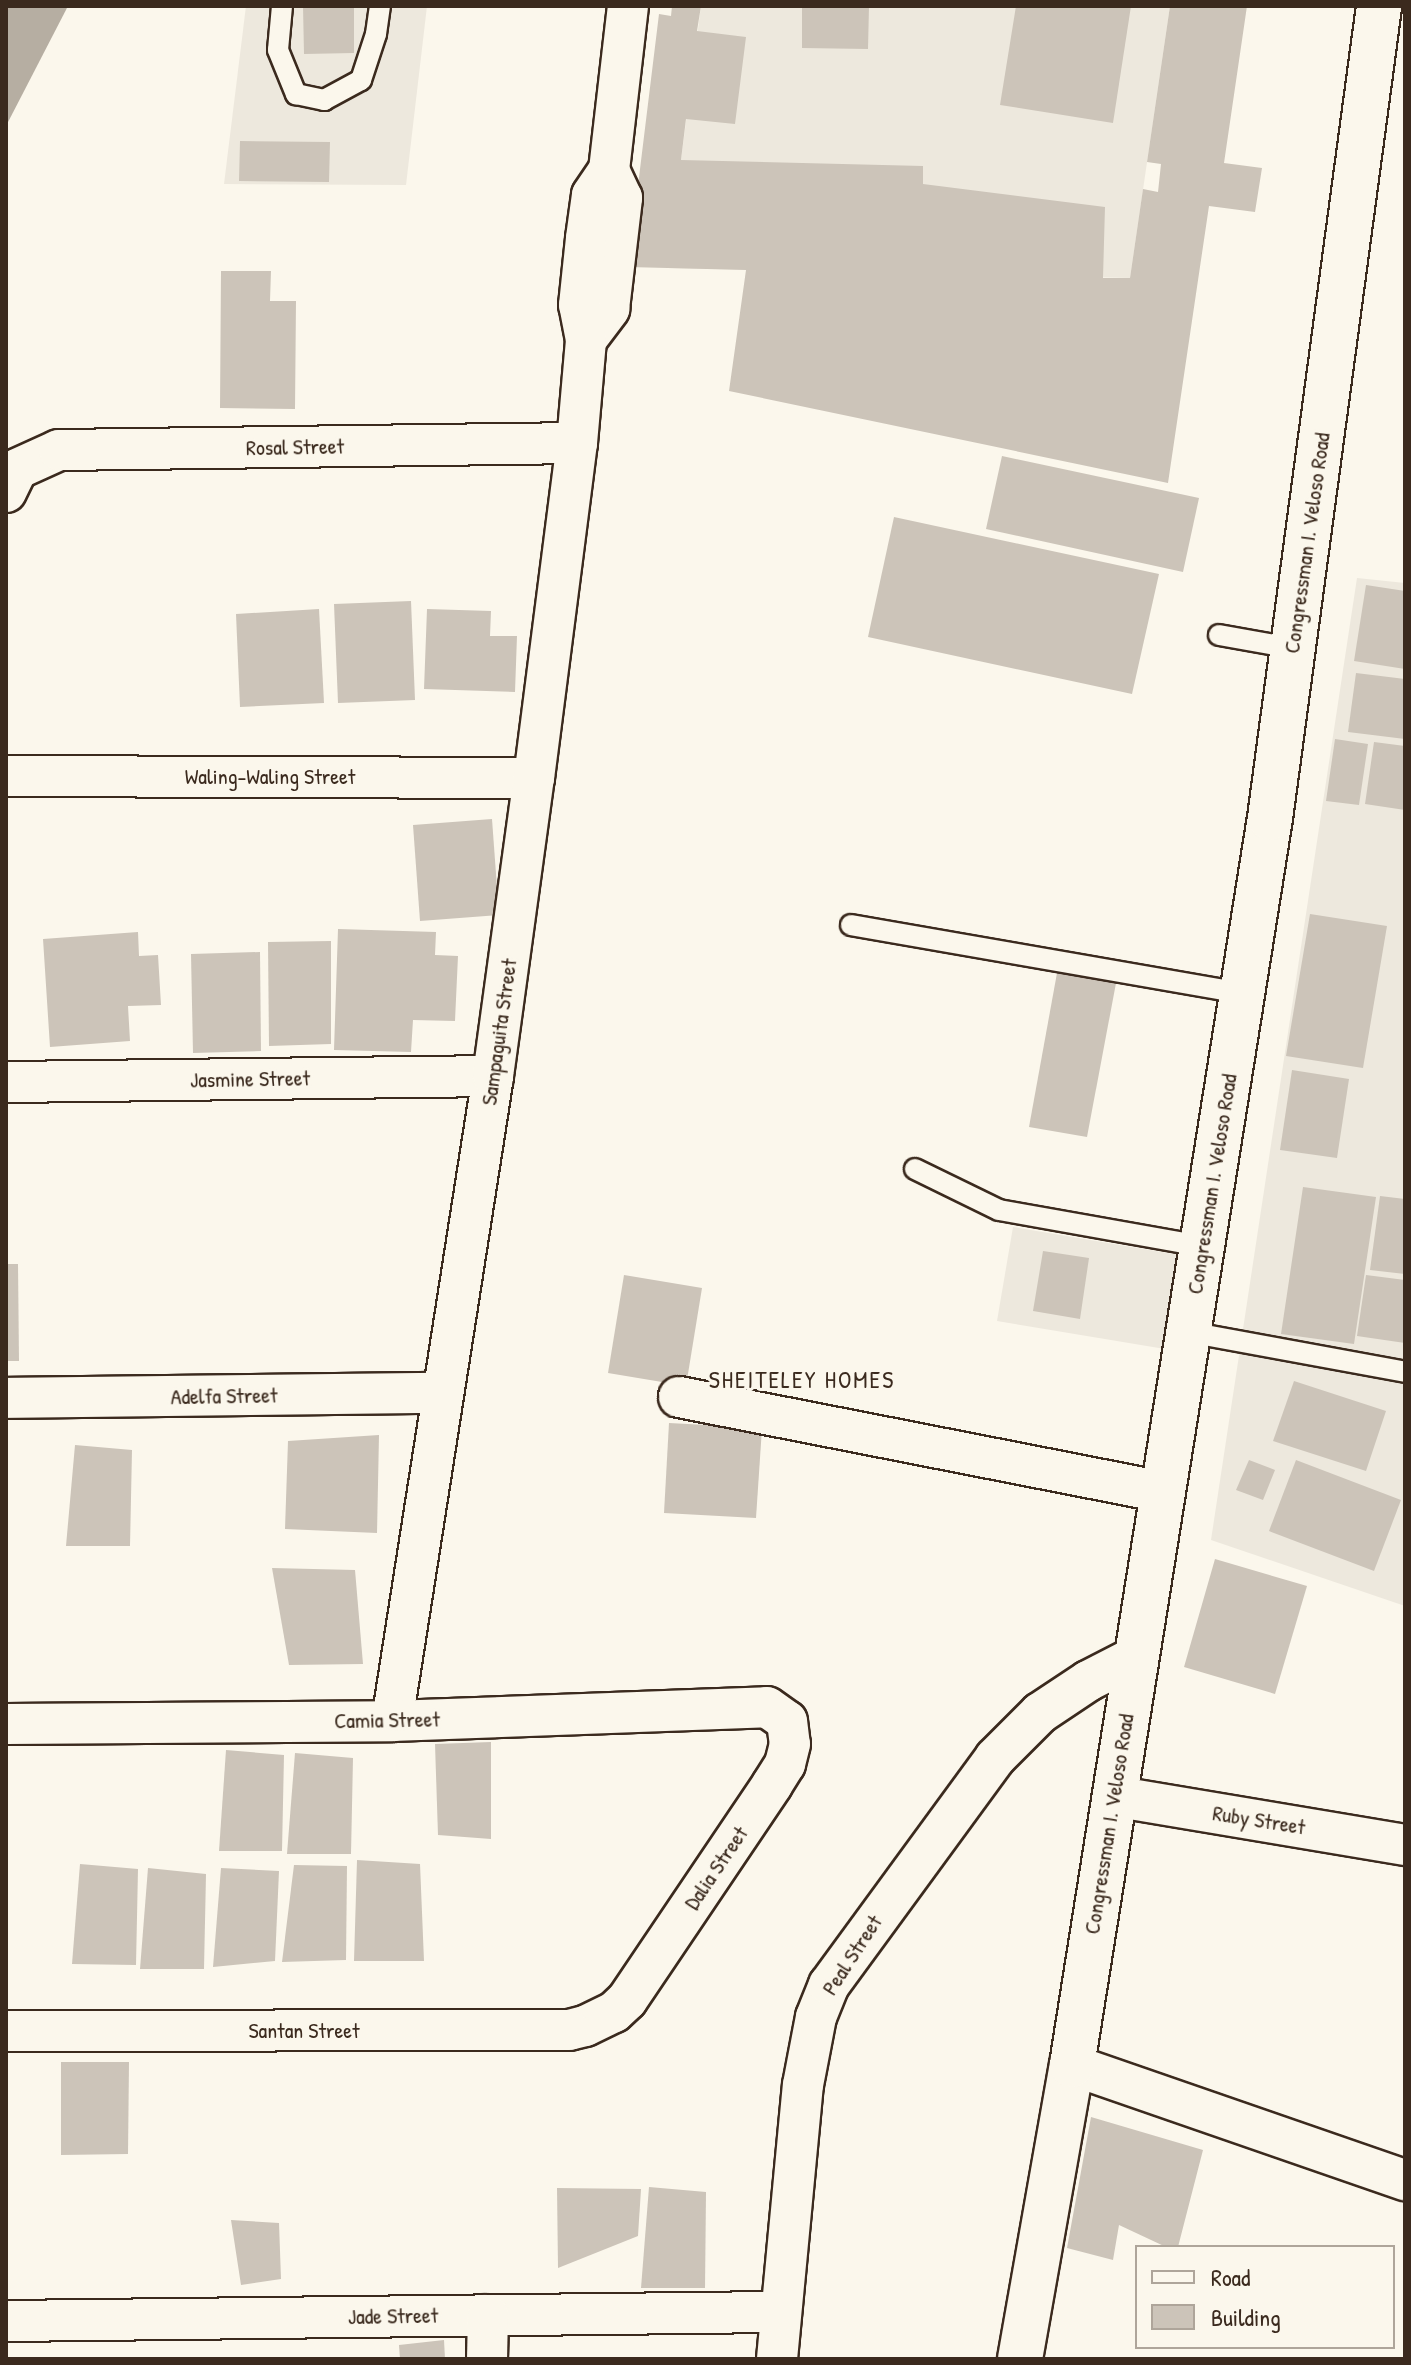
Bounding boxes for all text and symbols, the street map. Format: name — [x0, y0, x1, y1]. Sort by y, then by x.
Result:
street label: Congressman I. Veloso Road — [1278, 431, 1336, 655]
street label: Rosal Street — [246, 433, 344, 461]
street label: Waling-Waling Street — [185, 764, 355, 790]
street label: Sampaguita Street — [476, 957, 522, 1107]
street label: Jasmine Street — [190, 1065, 310, 1093]
street label: Congressman I. Veloso Road — [1182, 1072, 1242, 1296]
district label: SHEITELEY HOMES — [709, 1366, 895, 1394]
street label: Adelfa Street — [170, 1382, 278, 1410]
street label: Camia Street — [334, 1706, 440, 1734]
street label: Congressman I. Veloso Road — [1079, 1712, 1139, 1936]
street label: Ruby Street — [1211, 1800, 1307, 1840]
street label: Dalia Street — [679, 1821, 753, 1915]
street label: Peal Street — [816, 1910, 888, 2000]
street label: Santan Street — [248, 2018, 360, 2044]
legend — [1135, 2245, 1395, 2349]
text: Road — [1211, 2261, 1250, 2293]
text: Building — [1211, 2301, 1281, 2333]
street label: Jade Street — [348, 2302, 438, 2330]

